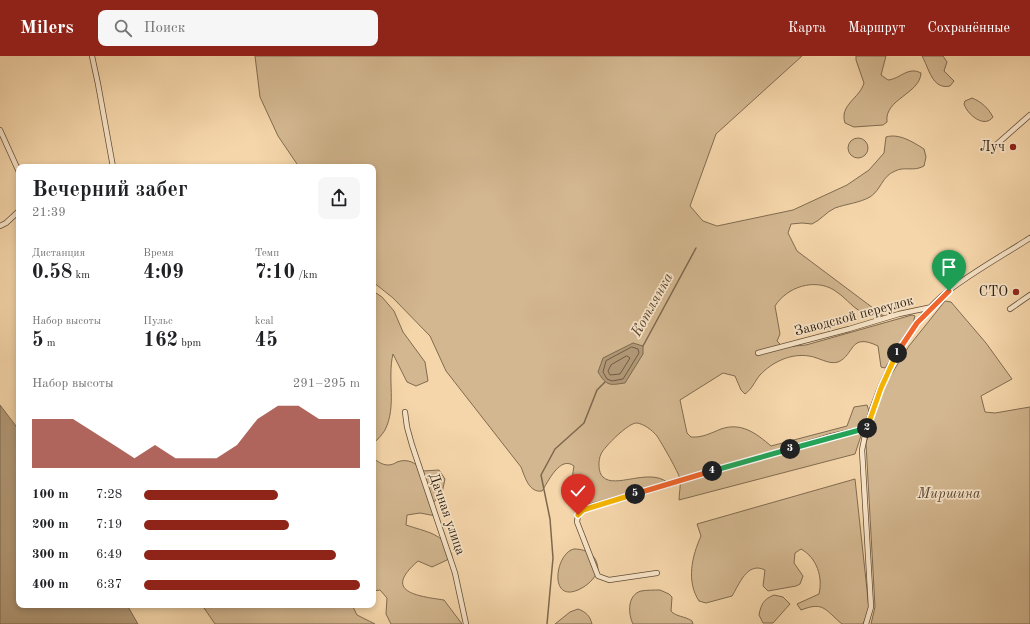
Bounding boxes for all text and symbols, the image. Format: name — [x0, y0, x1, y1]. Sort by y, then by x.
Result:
search box — [98, 10, 378, 46]
icon: search — [112, 17, 134, 39]
text: Milers — [20, 19, 74, 38]
text: Поиск — [144, 21, 185, 36]
text: Карта — [788, 21, 826, 35]
text: Маршрут — [848, 21, 905, 35]
text: Сохранённые — [927, 21, 1010, 35]
place label: Луч — [980, 140, 1005, 154]
marker: Луч — [1008, 142, 1018, 152]
button: share — [318, 177, 360, 219]
text: Вечерний забег — [32, 179, 188, 201]
text: 21:39 — [32, 206, 66, 219]
text: Дистанция — [32, 248, 85, 259]
text: Время — [143, 248, 174, 259]
text: Темп — [255, 248, 279, 259]
pin — [932, 250, 966, 291]
icon: arrive — [938, 256, 960, 278]
text: 0.58 — [32, 263, 72, 283]
text: 4:09 — [143, 263, 184, 283]
text: 7:10 — [255, 263, 295, 283]
text: km — [72, 270, 90, 281]
text: /km — [295, 270, 318, 281]
water label: Котлянка — [629, 271, 677, 340]
place label: СТО — [979, 285, 1008, 299]
marker: СТО — [1011, 287, 1021, 297]
street label: Заводской переулок — [793, 293, 915, 339]
text: Набор высоты — [32, 316, 101, 327]
text: Пульс — [143, 316, 173, 327]
text: kcal — [255, 316, 274, 327]
text: 5 — [32, 331, 44, 351]
text: 162 — [143, 331, 178, 351]
text: 45 — [255, 331, 278, 351]
text: m — [44, 338, 55, 349]
text: bpm — [178, 338, 201, 349]
pin: 1 — [887, 343, 907, 363]
text: 1 — [894, 347, 900, 358]
text: Набор высоты — [32, 377, 114, 390]
text: 291–295 m — [293, 377, 360, 390]
pin: 2 — [857, 418, 877, 438]
text: 2 — [864, 422, 870, 433]
pin: 3 — [780, 439, 800, 459]
text: 3 — [787, 443, 793, 454]
pin: 4 — [702, 461, 722, 481]
text: 4 — [709, 465, 715, 476]
street label: Дачная улица — [426, 471, 468, 557]
pin — [561, 474, 595, 515]
icon: check — [567, 480, 589, 502]
pin: 5 — [625, 484, 645, 504]
park label: Миршина — [917, 487, 981, 502]
text: 100 m — [32, 488, 69, 501]
text: 7:28 — [96, 488, 122, 501]
text: 5 — [632, 488, 638, 499]
text: 200 m — [32, 518, 69, 531]
text: 7:19 — [96, 518, 122, 531]
text: 300 m — [32, 548, 69, 561]
text: 6:49 — [96, 548, 122, 561]
text: 400 m — [32, 578, 69, 591]
text: 6:37 — [96, 578, 122, 591]

